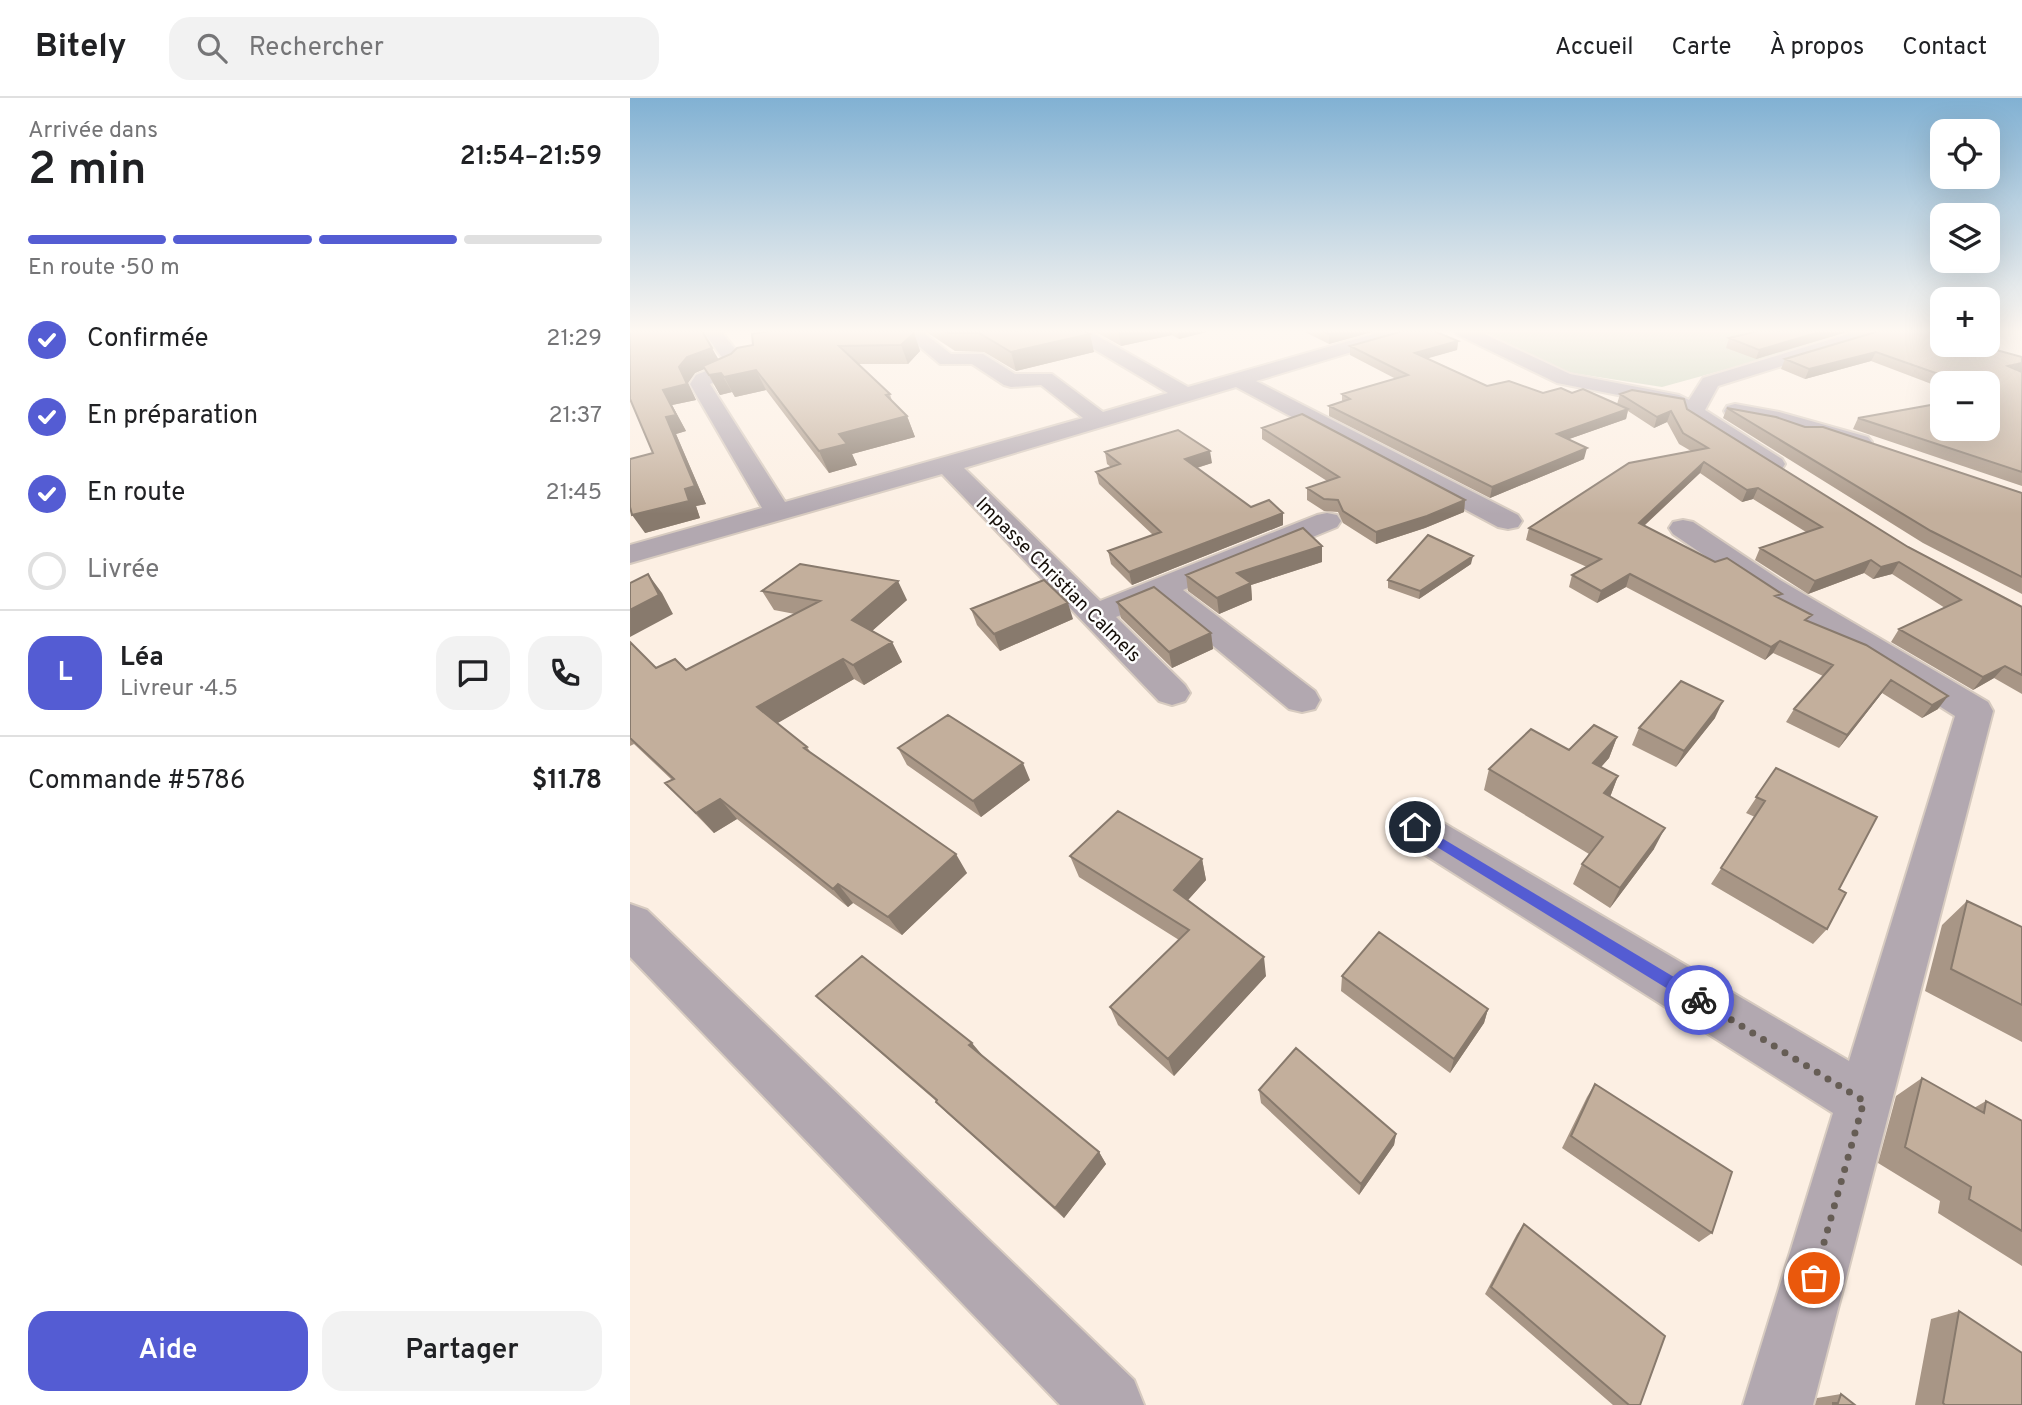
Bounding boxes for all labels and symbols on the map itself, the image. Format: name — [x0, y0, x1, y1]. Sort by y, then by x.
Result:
street label: Impasse Christian Calmels — [970, 493, 1145, 668]
pin — [1385, 797, 1445, 857]
courier — [1664, 965, 1734, 1035]
pin — [1784, 1248, 1844, 1308]

